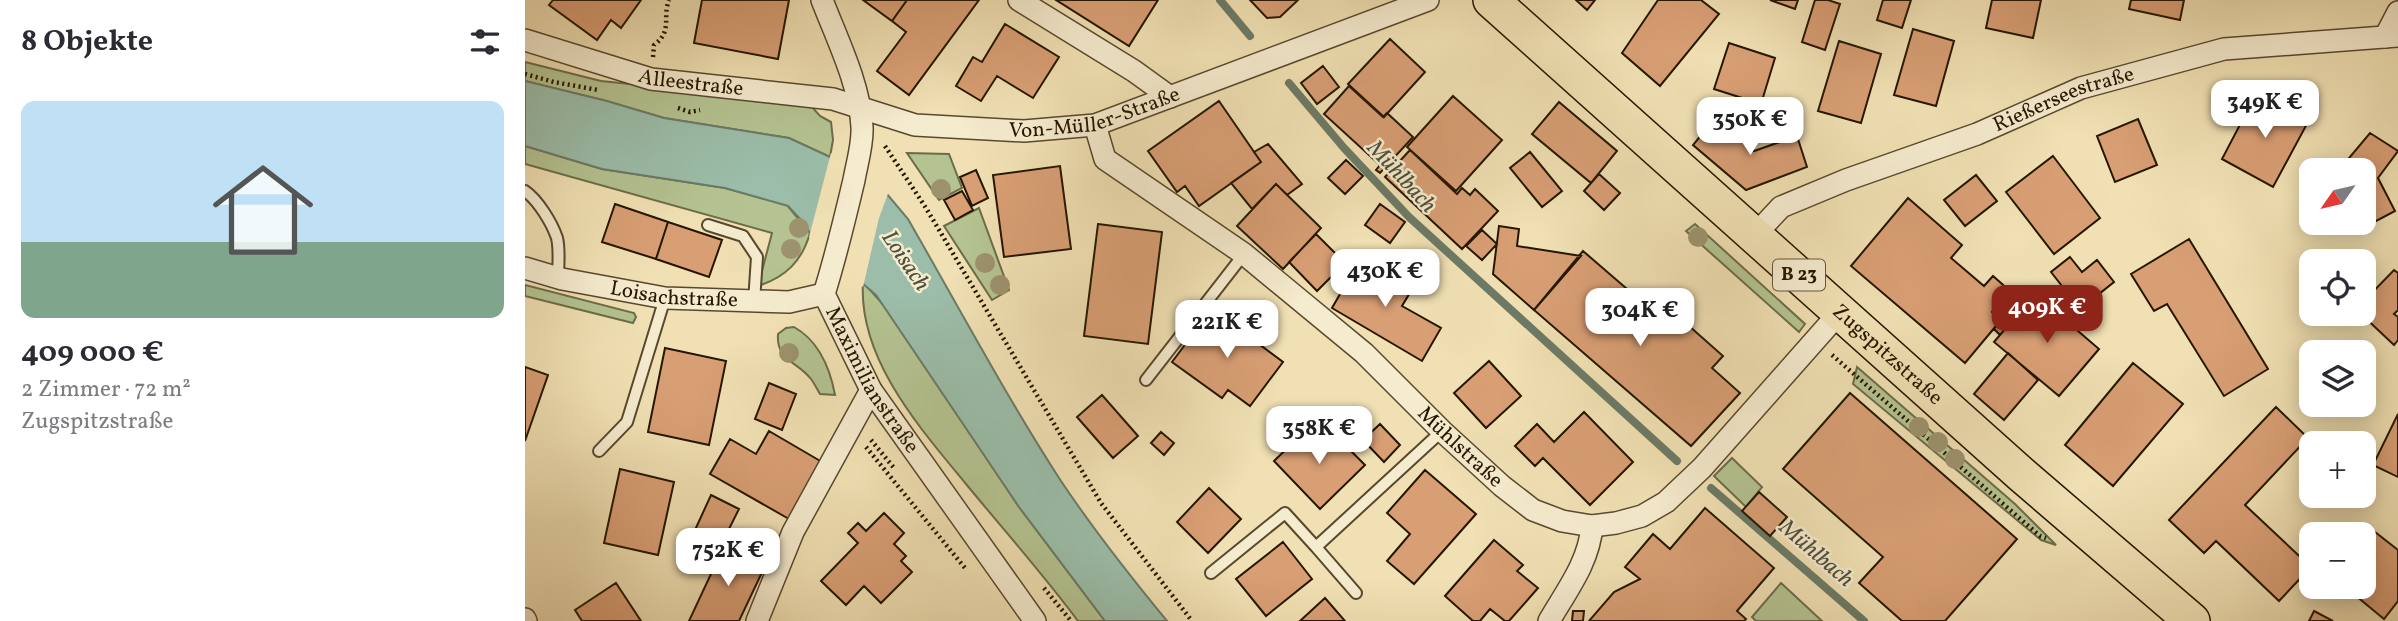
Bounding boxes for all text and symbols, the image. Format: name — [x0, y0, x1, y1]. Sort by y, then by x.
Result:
text: 8 Objekte — [21, 21, 153, 63]
icon: filters — [466, 23, 504, 61]
street label: Rießerseestraße — [1989, 60, 2137, 140]
street label: Alleestraße — [635, 61, 745, 104]
street label: Von-Müller-Straße — [1008, 80, 1184, 146]
pin: 349K € — [2208, 80, 2322, 140]
text: 349K € — [2227, 87, 2303, 119]
pin: 350K € — [1693, 97, 1807, 157]
text: 350K € — [1713, 104, 1787, 136]
water label: Mühlbach — [1358, 133, 1443, 221]
icon: home — [200, 147, 326, 273]
north arrow — [2299, 158, 2377, 234]
map controls — [2299, 158, 2376, 599]
water label: Loisach — [873, 224, 937, 298]
button: locate — [2299, 249, 2376, 326]
pin: 430K € — [1328, 250, 1442, 309]
text: 430K € — [1347, 256, 1423, 288]
road number: B 23 — [1773, 260, 1825, 290]
street label: Loisachstraße — [608, 274, 738, 315]
pin: 409K € — [1990, 286, 2104, 345]
pin: 304K € — [1583, 288, 1697, 348]
text: 409K € — [2008, 292, 2086, 324]
text: 304K € — [1601, 295, 1679, 327]
street label: Zugspitzstraße — [1826, 297, 1949, 412]
pin: 221K € — [1170, 300, 1284, 360]
street label: Maximilianstraße — [818, 302, 926, 459]
text: 221K € — [1191, 307, 1263, 339]
text: 409 000 € — [21, 332, 164, 374]
button: layers — [2299, 340, 2376, 417]
text: 2 Zimmer · 72 m² — [21, 374, 191, 406]
street label: Mühlstraße — [1411, 400, 1510, 495]
text: Zugspitzstraße — [21, 406, 173, 438]
pin: 358K € — [1262, 406, 1376, 466]
text: 358K € — [1282, 413, 1356, 445]
button: + — [2299, 431, 2376, 508]
water label: Mühlbach — [1771, 512, 1860, 595]
button: − — [2299, 522, 2376, 599]
pin: 752K € — [671, 528, 785, 588]
text: 752K € — [692, 535, 764, 567]

